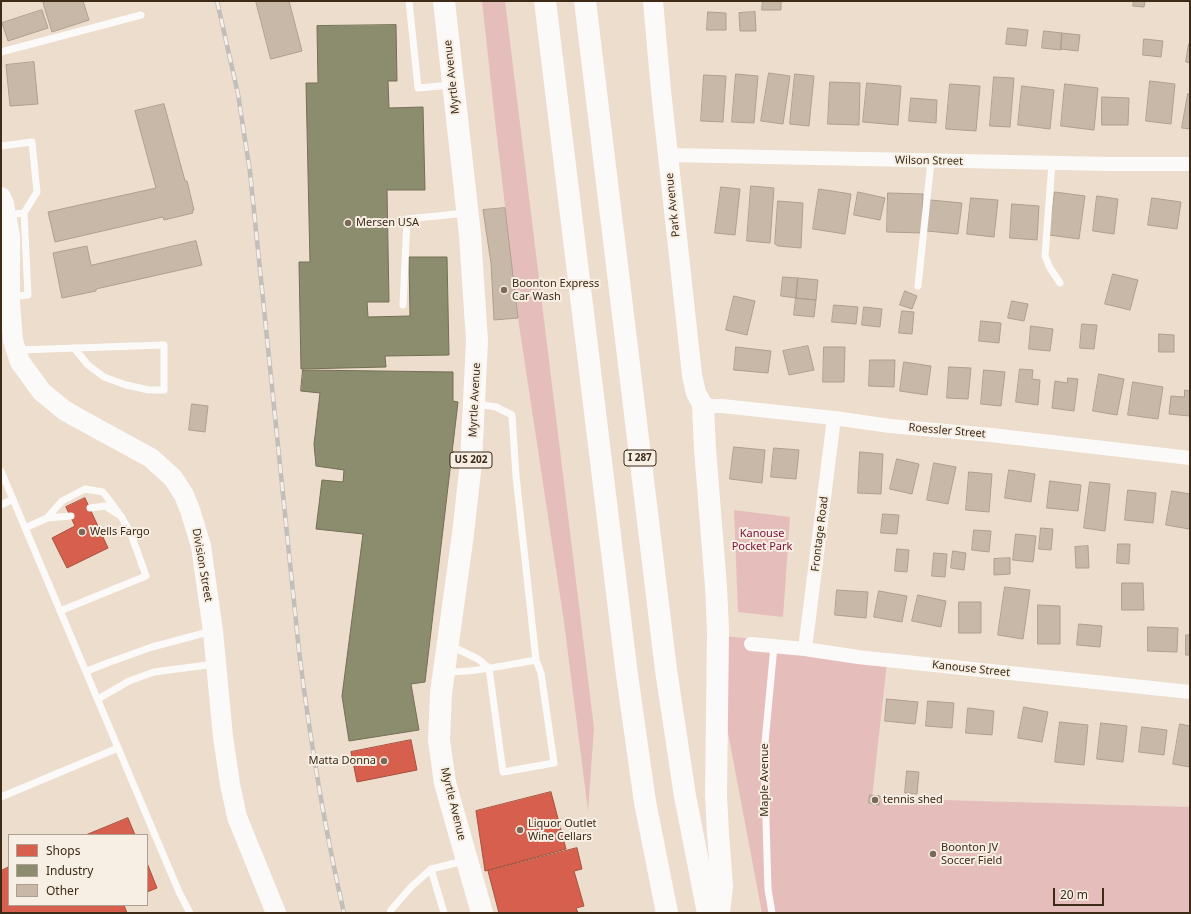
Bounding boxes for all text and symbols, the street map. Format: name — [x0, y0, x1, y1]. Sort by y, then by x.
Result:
street label: Myrtle Avenue — [442, 39, 462, 115]
street label: Wilson Street — [895, 154, 963, 168]
street label: Park Avenue — [663, 172, 683, 238]
place label: Mersen USA — [356, 216, 419, 230]
marker: Mersen USA — [343, 218, 353, 228]
place label: Boonton Express Car Wash — [512, 277, 599, 303]
marker: Boonton Express Car Wash — [499, 285, 509, 295]
street label: Myrtle Avenue — [466, 362, 484, 438]
street label: Roessler Street — [908, 421, 986, 441]
road number: I 287 — [624, 450, 656, 466]
road number: US 202 — [450, 452, 492, 468]
street label: Frontage Road — [809, 496, 831, 572]
place label: Wells Fargo — [90, 525, 150, 539]
marker: Wells Fargo — [77, 527, 87, 537]
street label: Division Street — [189, 527, 215, 603]
park label: Kanouse Pocket Park — [732, 527, 792, 553]
street label: Kanouse Street — [931, 658, 1011, 680]
street label: Maple Avenue — [758, 743, 772, 817]
place label: Matta Donna — [308, 754, 376, 768]
marker: Matta Donna — [379, 756, 389, 766]
street label: Myrtle Avenue — [438, 766, 468, 842]
place label: tennis shed — [883, 793, 943, 807]
marker: tennis shed — [870, 795, 880, 805]
place label: Liquor Outlet Wine Cellars — [528, 817, 597, 843]
marker: Liquor Outlet Wine Cellars — [515, 825, 525, 835]
legend — [8, 834, 148, 906]
place label: Boonton JV Soccer Field — [941, 841, 1002, 867]
text: Shops — [46, 842, 80, 859]
marker: Boonton JV Soccer Field — [928, 849, 938, 859]
text: Industry — [46, 862, 93, 879]
scale bar — [1055, 880, 1106, 906]
text: Other — [46, 882, 79, 899]
text: 20 m — [1060, 886, 1088, 903]

